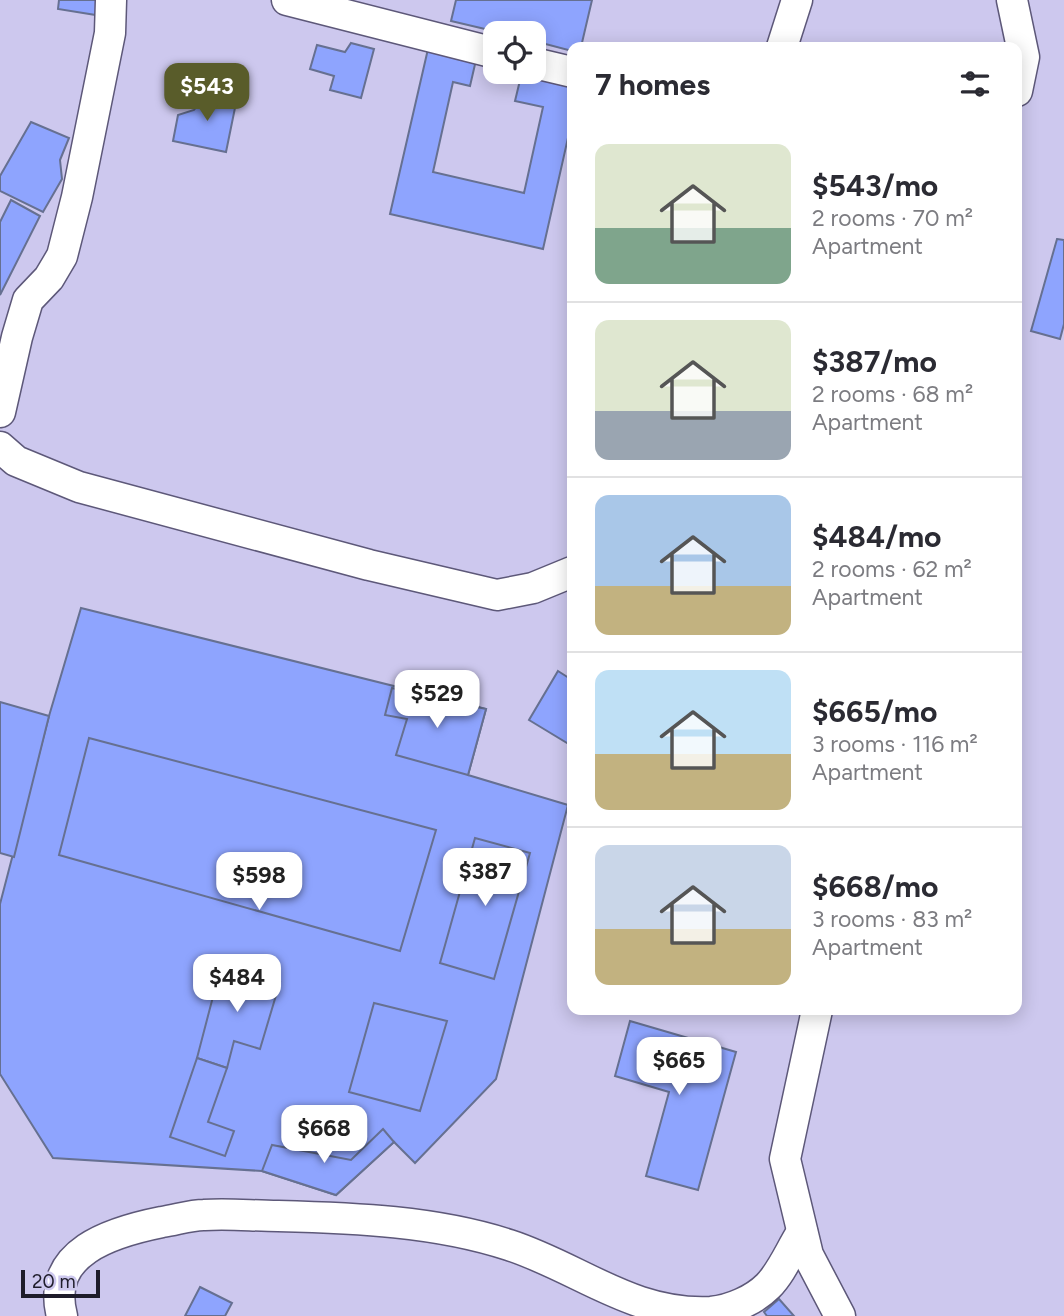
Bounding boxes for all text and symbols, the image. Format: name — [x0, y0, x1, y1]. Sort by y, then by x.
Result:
map controls — [483, 21, 546, 84]
button: locate — [483, 21, 546, 84]
pin: $543 — [166, 64, 248, 123]
icon: filters — [956, 65, 994, 103]
text: 7 homes — [595, 66, 710, 103]
text: $543 — [180, 72, 234, 100]
text: $543/mo — [812, 167, 938, 204]
icon: home — [651, 172, 735, 256]
text: 2 rooms · 70 m² — [812, 204, 973, 232]
text: Apartment — [812, 232, 923, 260]
text: $387/mo — [812, 343, 937, 380]
icon: home — [651, 348, 735, 432]
text: 2 rooms · 68 m² — [812, 380, 973, 408]
text: Apartment — [812, 408, 923, 436]
text: $484/mo — [812, 518, 942, 555]
icon: home — [651, 523, 735, 607]
text: 2 rooms · 62 m² — [812, 555, 972, 583]
text: Apartment — [812, 583, 923, 611]
pin: $529 — [396, 670, 478, 730]
text: $529 — [411, 679, 463, 707]
text: $665/mo — [812, 693, 937, 730]
icon: home — [651, 698, 735, 782]
text: 3 rooms · 116 m² — [812, 730, 978, 758]
text: Apartment — [812, 758, 923, 786]
pin: $387 — [444, 848, 526, 908]
pin: $598 — [218, 852, 300, 912]
text: $387 — [459, 857, 511, 885]
text: $598 — [232, 861, 286, 889]
text: $668/mo — [812, 868, 938, 905]
icon: home — [651, 873, 735, 957]
text: 3 rooms · 83 m² — [812, 905, 972, 933]
text: Apartment — [812, 933, 923, 961]
pin: $484 — [196, 954, 278, 1014]
text: $484 — [209, 963, 265, 991]
pin: $665 — [638, 1038, 720, 1097]
text: $665 — [653, 1046, 705, 1074]
pin: $668 — [283, 1106, 365, 1165]
text: $668 — [297, 1114, 351, 1142]
scale bar — [21, 1267, 100, 1299]
text: 20 m — [32, 1270, 76, 1293]

